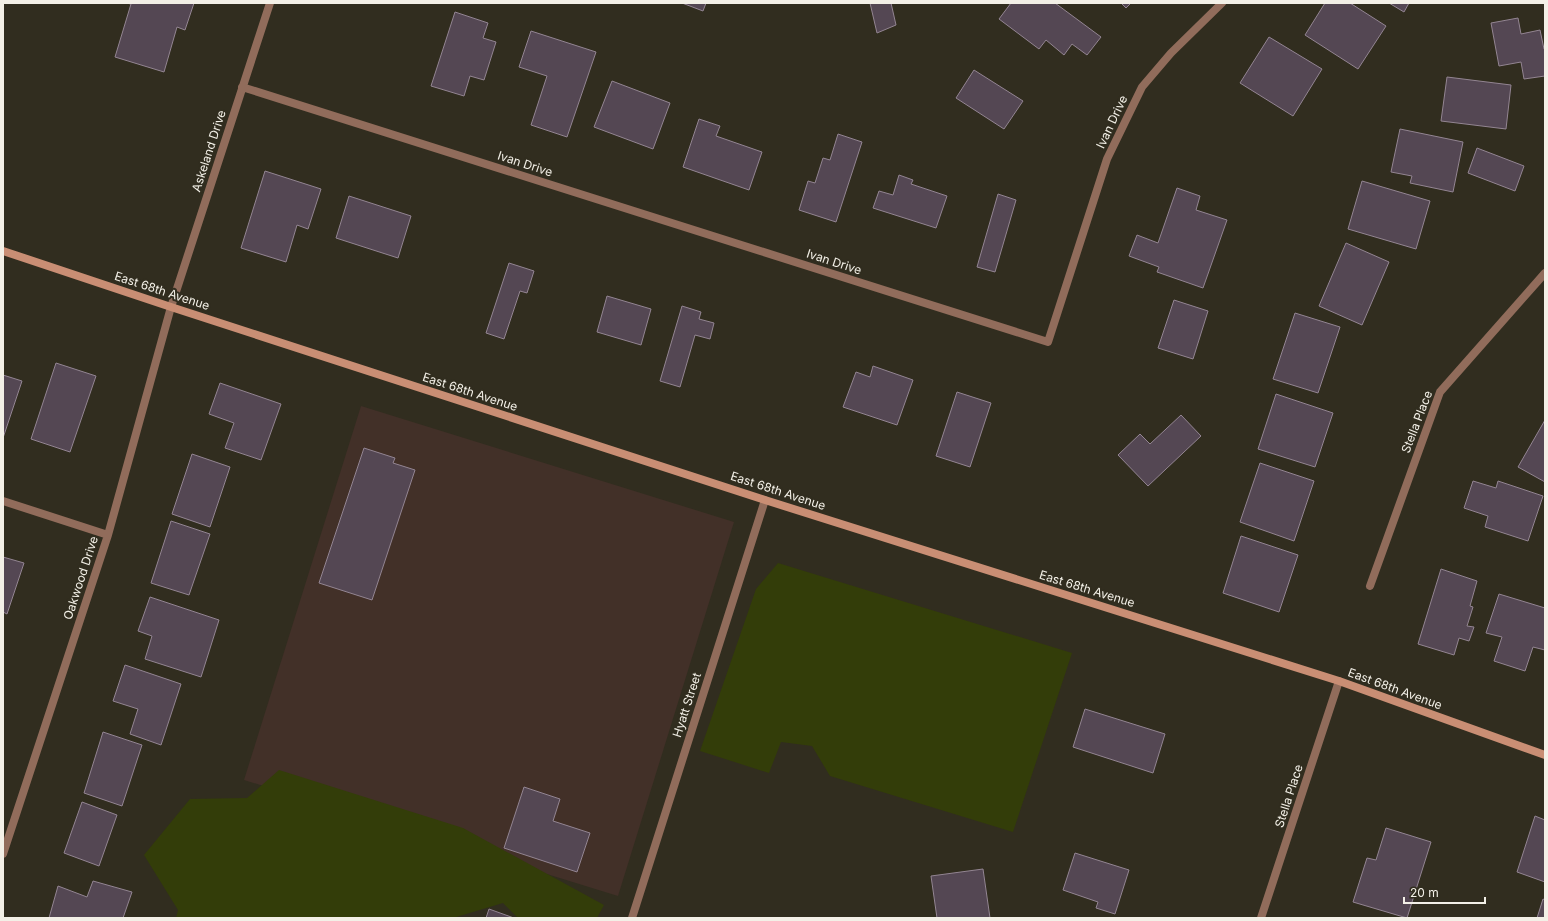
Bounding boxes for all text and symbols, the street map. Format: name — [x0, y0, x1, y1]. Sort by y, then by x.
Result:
street label: Ivan Drive — [1093, 93, 1130, 151]
street label: Askeland Drive — [188, 108, 229, 194]
street label: Ivan Drive — [496, 148, 555, 179]
street label: Ivan Drive — [805, 246, 864, 277]
street label: East 68th Avenue — [113, 268, 212, 313]
street label: East 68th Avenue — [421, 369, 520, 414]
street label: Stella Place — [1398, 389, 1435, 455]
street label: East 68th Avenue — [729, 468, 828, 513]
street label: Oakwood Drive — [60, 534, 101, 622]
street label: East 68th Avenue — [1038, 567, 1137, 610]
street label: East 68th Avenue — [1346, 665, 1444, 713]
street label: Hyatt Street — [669, 671, 704, 739]
street label: Stella Place — [1271, 762, 1306, 829]
scale bar — [1404, 879, 1485, 905]
text: 20 m — [1410, 885, 1439, 900]

